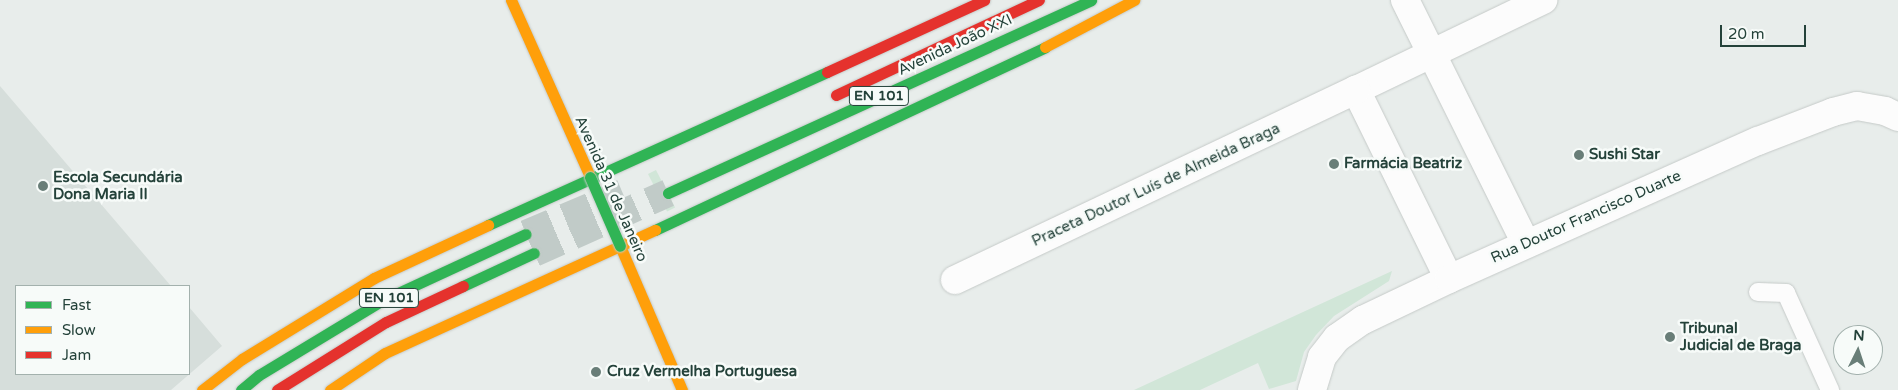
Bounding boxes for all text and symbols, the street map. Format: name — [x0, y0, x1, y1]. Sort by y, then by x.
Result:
street label: Avenida João XXI — [895, 11, 1015, 79]
scale bar — [1723, 15, 1809, 47]
text: 20 m — [1728, 25, 1765, 43]
road number: EN 101 — [848, 84, 910, 108]
street label: Avenida 31 de Janeiro — [571, 113, 651, 265]
street label: Praceta Doutor Luís de Almeida Braga — [1029, 119, 1283, 251]
place label: Sushi Star — [1589, 146, 1660, 164]
marker: Sushi Star — [1573, 149, 1585, 161]
place label: Farmácia Beatriz — [1344, 155, 1462, 173]
marker: Farmácia Beatriz — [1328, 158, 1340, 170]
street label: Rua Doutor Francisco Duarte — [1488, 167, 1684, 267]
place label: Escola Secundária Dona Maria II — [53, 168, 183, 203]
marker: Escola Secundária Dona Maria II — [37, 180, 49, 192]
legend — [15, 285, 190, 375]
road number: EN 101 — [358, 286, 420, 310]
text: Fast — [62, 296, 91, 314]
place label: Tribunal Judicial de Braga — [1680, 319, 1801, 354]
text: Slow — [62, 321, 96, 339]
north arrow — [1833, 325, 1883, 375]
text: N — [1853, 327, 1865, 344]
marker: Tribunal Judicial de Braga — [1664, 331, 1676, 343]
text: Jam — [62, 346, 91, 364]
place label: Cruz Vermelha Portuguesa — [607, 363, 797, 381]
marker: Cruz Vermelha Portuguesa — [589, 365, 603, 379]

